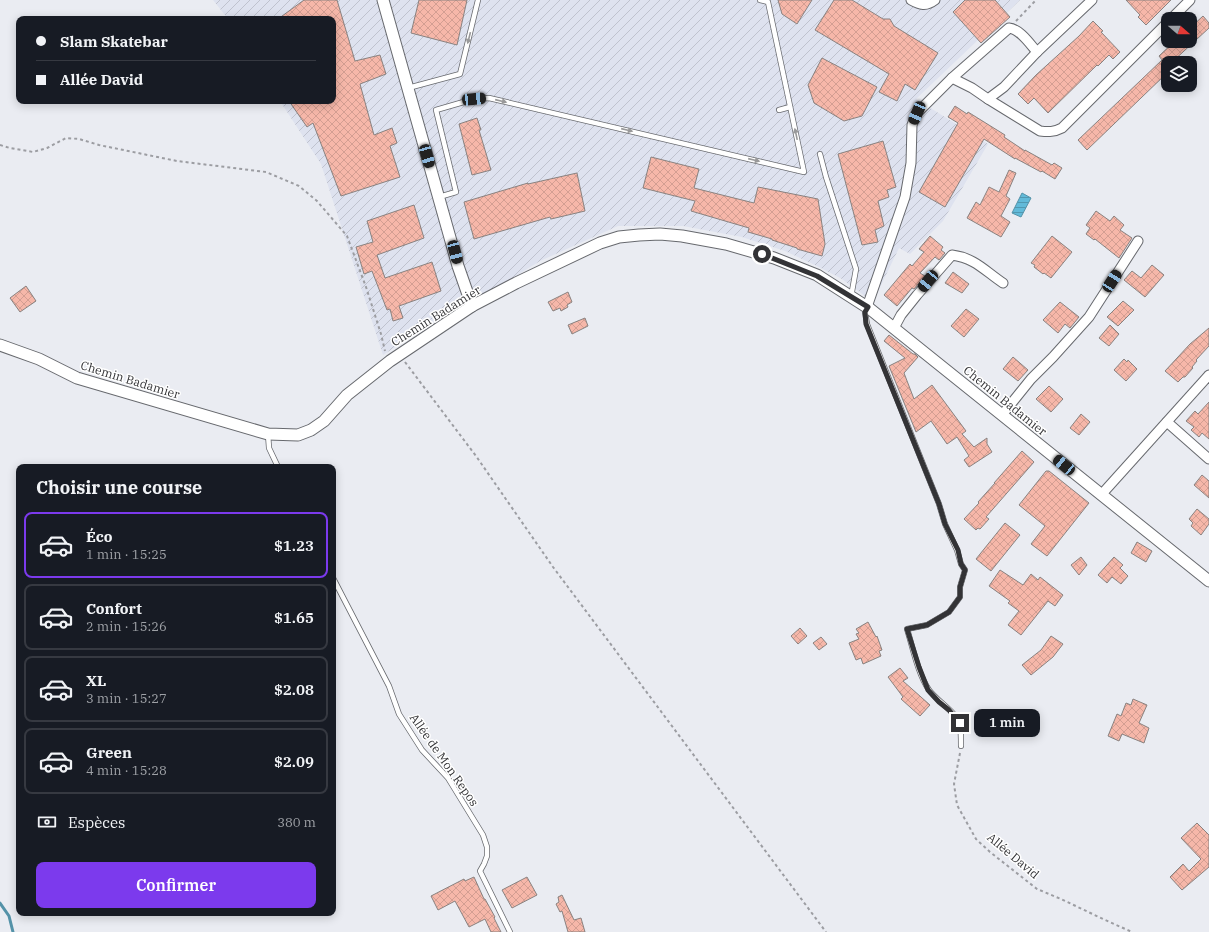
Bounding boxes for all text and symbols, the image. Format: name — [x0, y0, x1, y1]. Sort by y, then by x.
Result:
north arrow — [1161, 12, 1197, 48]
map controls — [1161, 12, 1197, 92]
text: Slam Skatebar — [60, 32, 168, 51]
one-way arrow — [466, 32, 472, 44]
button: layers — [1161, 56, 1197, 92]
text: Allée David — [60, 70, 143, 89]
car — [462, 92, 486, 106]
one-way arrow — [495, 98, 507, 104]
car — [907, 100, 927, 126]
one-way arrow — [621, 128, 633, 134]
one-way arrow — [792, 128, 798, 140]
car — [418, 143, 436, 169]
one-way arrow — [748, 158, 760, 164]
car — [446, 239, 464, 265]
route start — [753, 245, 771, 263]
car — [916, 268, 940, 294]
car — [1100, 268, 1124, 294]
street label: Chemin Badamier — [388, 282, 484, 349]
street label: Chemin Badamier — [79, 357, 182, 402]
street label: Chemin Badamier — [961, 362, 1051, 439]
car — [1051, 453, 1077, 477]
text: Choisir une course — [36, 476, 202, 499]
icon: car — [38, 527, 74, 563]
text: Éco — [86, 527, 112, 546]
text: $1.23 — [274, 536, 314, 555]
text: 1 min · 15:25 — [86, 546, 167, 563]
icon: car — [38, 599, 74, 635]
text: Confort — [86, 599, 142, 618]
text: $1.65 — [274, 608, 314, 627]
text: 2 min · 15:26 — [86, 618, 167, 635]
icon: car — [38, 671, 74, 707]
text: XL — [86, 671, 106, 690]
text: $2.08 — [274, 680, 314, 699]
text: 3 min · 15:27 — [86, 690, 167, 707]
callout: 1 min — [974, 709, 1040, 737]
street label: Allée de Mon Repos — [407, 711, 482, 809]
route end — [951, 714, 969, 732]
text: 1 min — [989, 714, 1025, 731]
icon: car — [38, 743, 74, 779]
text: Green — [86, 743, 132, 762]
text: $2.09 — [274, 752, 314, 771]
text: 4 min · 15:28 — [86, 762, 167, 779]
icon: cash — [36, 811, 58, 833]
text: Espèces — [68, 813, 125, 832]
text: 380 m — [277, 814, 316, 831]
street label: Allée David — [984, 830, 1042, 882]
button: Confirmer — [36, 862, 316, 908]

